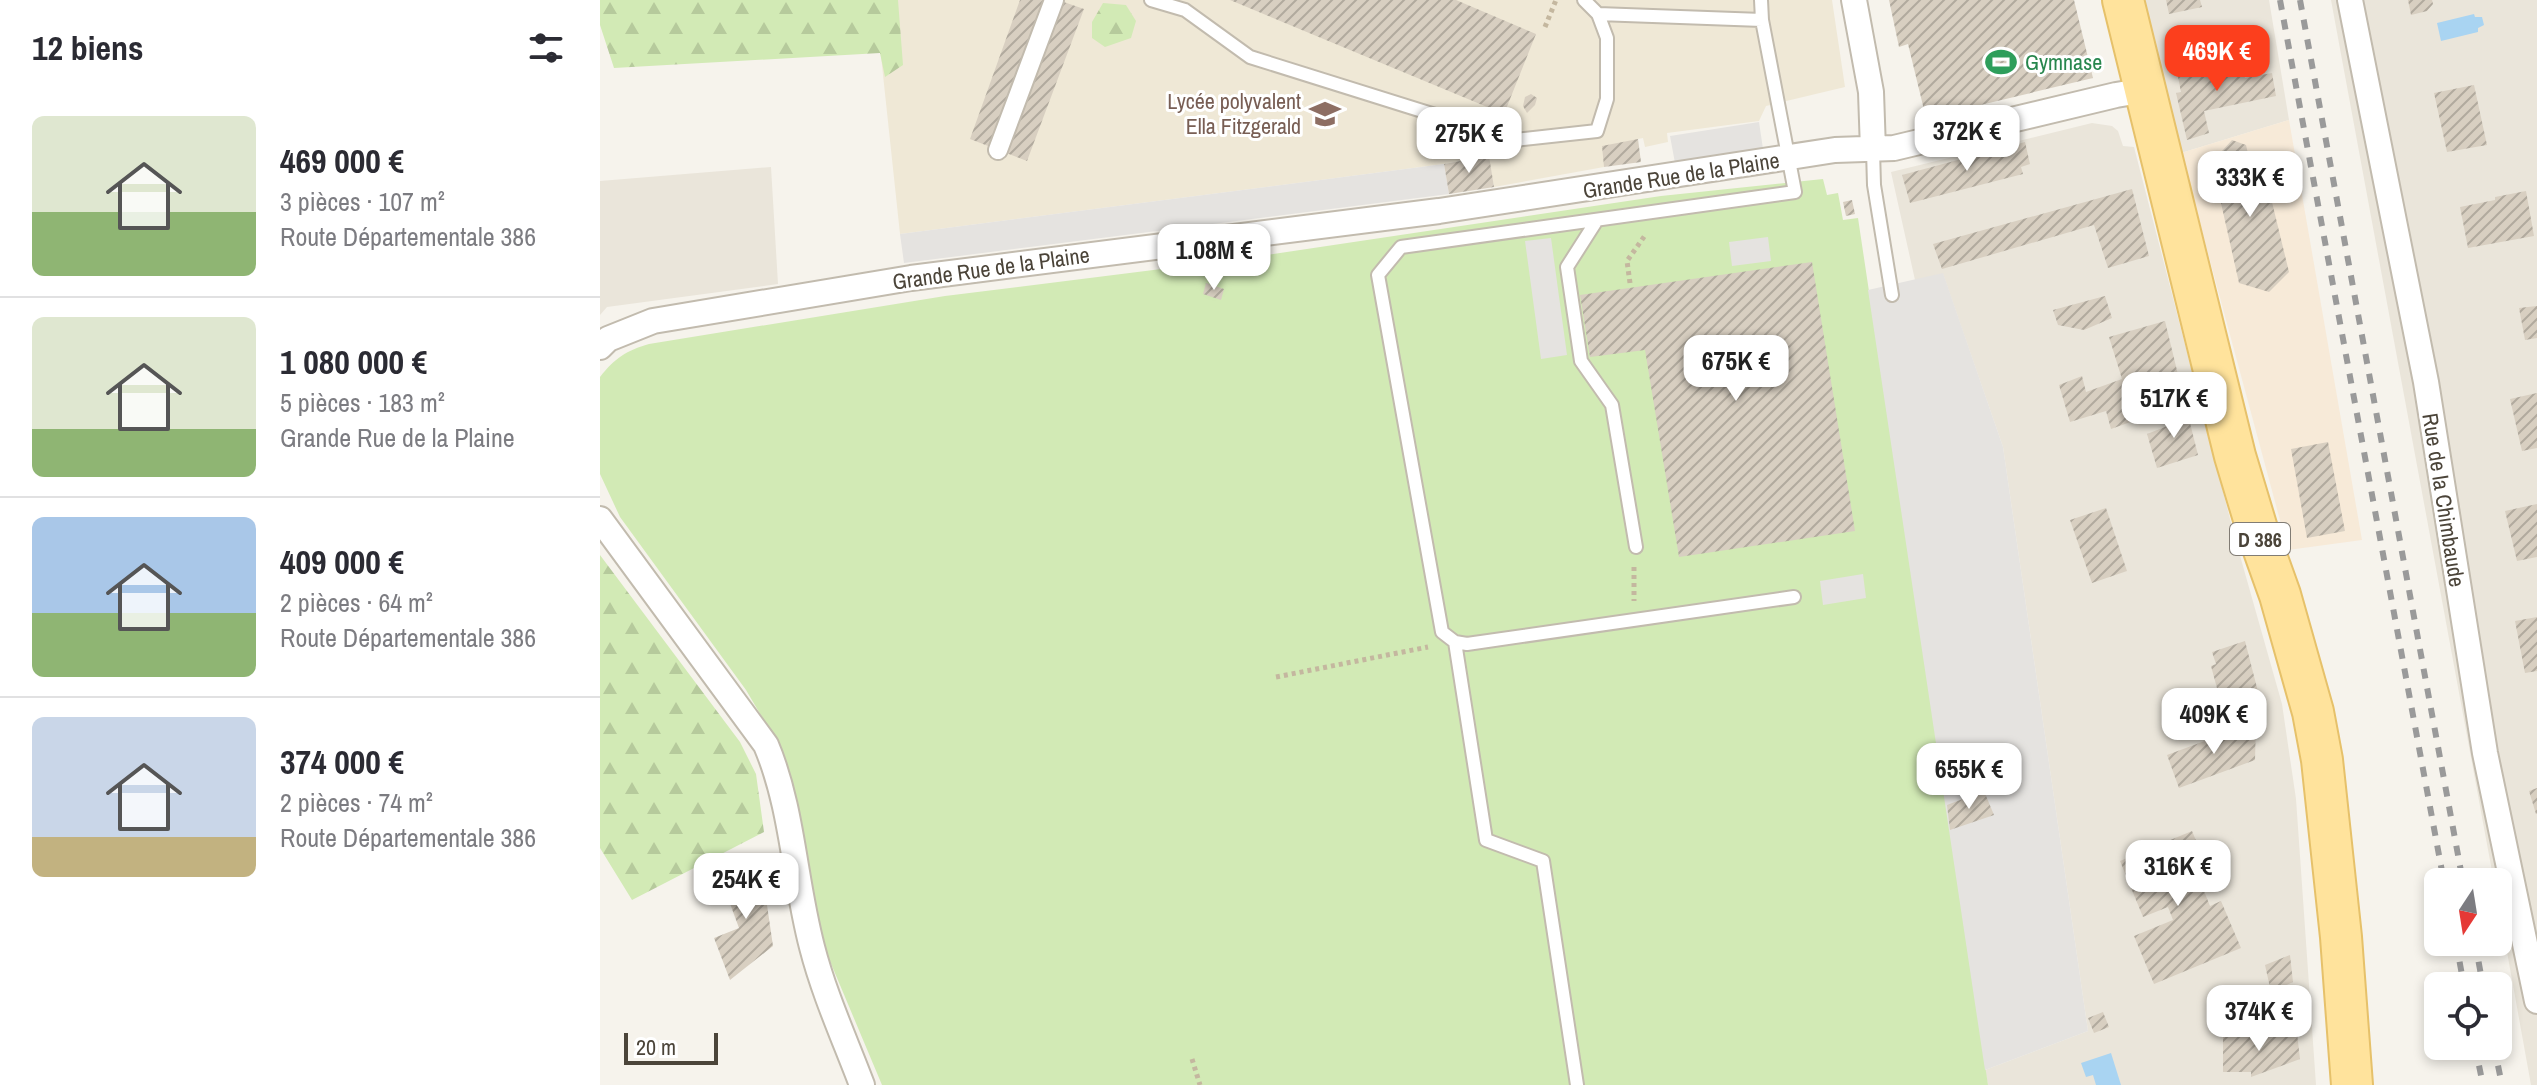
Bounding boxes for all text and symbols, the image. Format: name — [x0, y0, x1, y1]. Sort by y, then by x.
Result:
text: 12 biens — [32, 25, 144, 71]
pin: 469K € — [2152, 25, 2282, 93]
icon: filters — [524, 26, 568, 70]
text: 469K € — [2183, 33, 2251, 68]
sports icon: Gymnase — [1984, 45, 2018, 79]
place label: Gymnase — [2025, 47, 2102, 77]
place label: Lycée polyvalent Ella Fitzgerald — [1167, 86, 1301, 141]
school or university icon: Lycée polyvalent Ella Fitzgerald — [1308, 97, 1342, 131]
pin: 372K € — [1902, 105, 2032, 173]
pin: 275K € — [1404, 107, 1534, 175]
text: 372K € — [1933, 113, 2001, 148]
text: 275K € — [1435, 115, 1503, 150]
text: 469 000 € — [280, 138, 404, 184]
street label: Grande Rue de la Plaine — [1581, 145, 1781, 205]
icon: home — [96, 148, 192, 244]
pin: 333K € — [2185, 151, 2315, 219]
text: 333K € — [2216, 159, 2284, 194]
text: 3 pièces · 107 m² — [280, 184, 445, 219]
text: Route Départementale 386 — [280, 219, 536, 254]
pin: 1.08M € — [1140, 224, 1288, 292]
text: 1.08M € — [1175, 232, 1253, 267]
street label: Grande Rue de la Plaine — [891, 239, 1091, 297]
pin: 675K € — [1671, 335, 1801, 403]
text: 1 080 000 € — [280, 339, 427, 385]
text: 675K € — [1702, 343, 1770, 378]
icon: home — [96, 349, 192, 445]
pin: 517K € — [2109, 372, 2239, 440]
text: 517K € — [2140, 380, 2208, 415]
text: 5 pièces · 183 m² — [280, 385, 445, 420]
street label: Rue de la Chimbaude — [2415, 411, 2473, 589]
text: Grande Rue de la Plaine — [280, 420, 515, 455]
road number: D 386 — [2230, 523, 2290, 555]
text: 409 000 € — [280, 539, 404, 585]
icon: home — [96, 549, 192, 645]
text: 2 pièces · 64 m² — [280, 585, 433, 620]
text: Route Départementale 386 — [280, 620, 536, 655]
pin: 409K € — [2149, 688, 2279, 756]
text: 409K € — [2180, 696, 2248, 731]
text: 374 000 € — [280, 739, 404, 785]
pin: 655K € — [1904, 743, 2034, 811]
icon: home — [96, 749, 192, 845]
text: 655K € — [1935, 751, 2003, 786]
text: 2 pièces · 74 m² — [280, 785, 433, 820]
text: Route Départementale 386 — [280, 820, 536, 855]
pin: 316K € — [2113, 840, 2243, 908]
text: 316K € — [2144, 848, 2212, 883]
pin: 254K € — [681, 853, 811, 921]
text: 254K € — [712, 861, 780, 896]
north arrow — [2424, 868, 2512, 956]
map controls — [2424, 868, 2512, 1060]
button: locate — [2424, 972, 2512, 1060]
pin: 374K € — [2194, 985, 2324, 1053]
text: 374K € — [2225, 993, 2293, 1028]
scale bar — [624, 1029, 718, 1065]
text: 20 m — [636, 1032, 676, 1062]

